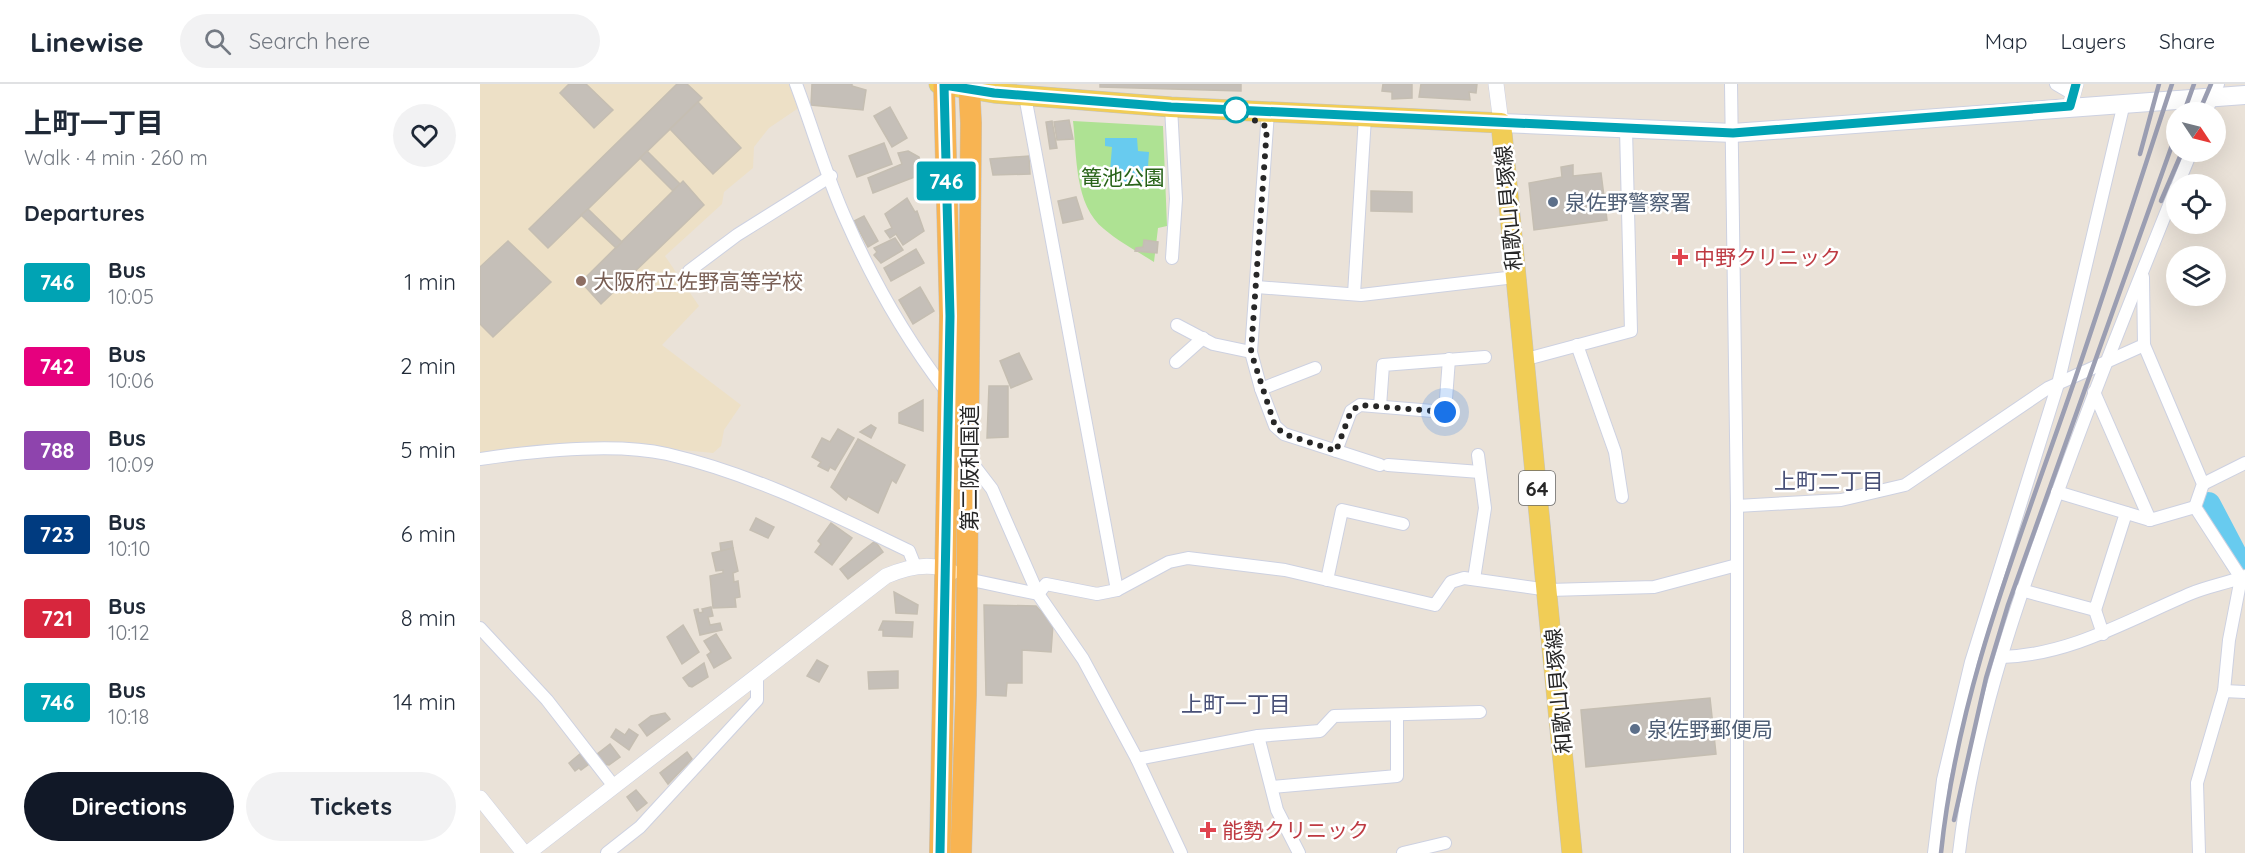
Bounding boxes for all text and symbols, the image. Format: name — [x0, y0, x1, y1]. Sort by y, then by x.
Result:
search box — [180, 14, 600, 68]
text: Linewise — [30, 24, 144, 59]
icon: search — [201, 25, 234, 58]
text: Search here — [249, 27, 370, 55]
text: Map — [1985, 28, 2028, 54]
text: Layers — [2061, 28, 2126, 54]
text: Share — [2159, 28, 2215, 54]
unlabelled marker — [1223, 97, 1249, 123]
north arrow — [2166, 102, 2226, 162]
map controls — [2166, 102, 2226, 306]
button: heart — [393, 104, 456, 167]
text: 上町一丁目 — [24, 105, 164, 140]
street label: 和歌山貝塚線 — [1490, 144, 1526, 272]
text: Walk · 4 min · 260 m — [24, 145, 208, 170]
line badge: 746 — [912, 162, 980, 200]
park label: 篭池公園 — [1081, 164, 1165, 190]
text: 746 — [929, 168, 963, 194]
button: locate — [2166, 174, 2226, 234]
place label: 泉佐野警察署 — [1565, 189, 1691, 215]
marker: 泉佐野警察署 — [1546, 195, 1560, 209]
text: Departures — [24, 199, 145, 227]
place label: 中野クリニック — [1694, 244, 1841, 270]
button: layers — [2166, 246, 2226, 306]
marker: 中野クリニック — [1671, 248, 1689, 266]
text: Bus — [108, 256, 146, 284]
text: 1 min — [404, 268, 456, 296]
place label: 大阪府立佐野高等学校 — [593, 268, 803, 294]
text: 746 — [40, 269, 74, 295]
marker: 大阪府立佐野高等学校 — [574, 274, 588, 288]
text: 10:05 — [108, 284, 154, 309]
text: Bus — [108, 340, 146, 368]
text: 2 min — [400, 352, 456, 380]
text: 742 — [40, 353, 75, 379]
text: 10:06 — [108, 368, 154, 393]
your location — [1430, 397, 1460, 427]
street label: 第二阪和国道 — [956, 405, 982, 531]
text: Bus — [108, 424, 146, 452]
text: 5 min — [401, 436, 456, 464]
text: 788 — [40, 437, 74, 463]
text: 10:09 — [108, 452, 154, 477]
district label: 上町二丁目 — [1774, 467, 1884, 495]
road number: 64 — [1519, 471, 1555, 505]
text: Bus — [108, 508, 146, 536]
text: 6 min — [401, 520, 456, 548]
text: 723 — [40, 521, 74, 547]
text: 10:10 — [108, 536, 150, 561]
text: Bus — [108, 592, 146, 620]
text: 8 min — [401, 604, 456, 632]
text: 721 — [41, 605, 73, 631]
text: 10:12 — [108, 620, 150, 645]
street label: 和歌山貝塚線 — [1540, 627, 1576, 755]
text: Bus — [108, 676, 146, 704]
text: 14 min — [393, 688, 456, 716]
text: 746 — [40, 689, 74, 715]
district label: 上町一丁目 — [1181, 690, 1291, 718]
text: 10:18 — [108, 704, 149, 729]
place label: 泉佐野郵便局 — [1647, 716, 1773, 742]
marker: 泉佐野郵便局 — [1628, 722, 1642, 736]
button: Directions — [24, 772, 234, 841]
button: Tickets — [246, 772, 456, 841]
place label: 能勢クリニック — [1222, 817, 1369, 843]
marker: 能勢クリニック — [1199, 821, 1217, 839]

